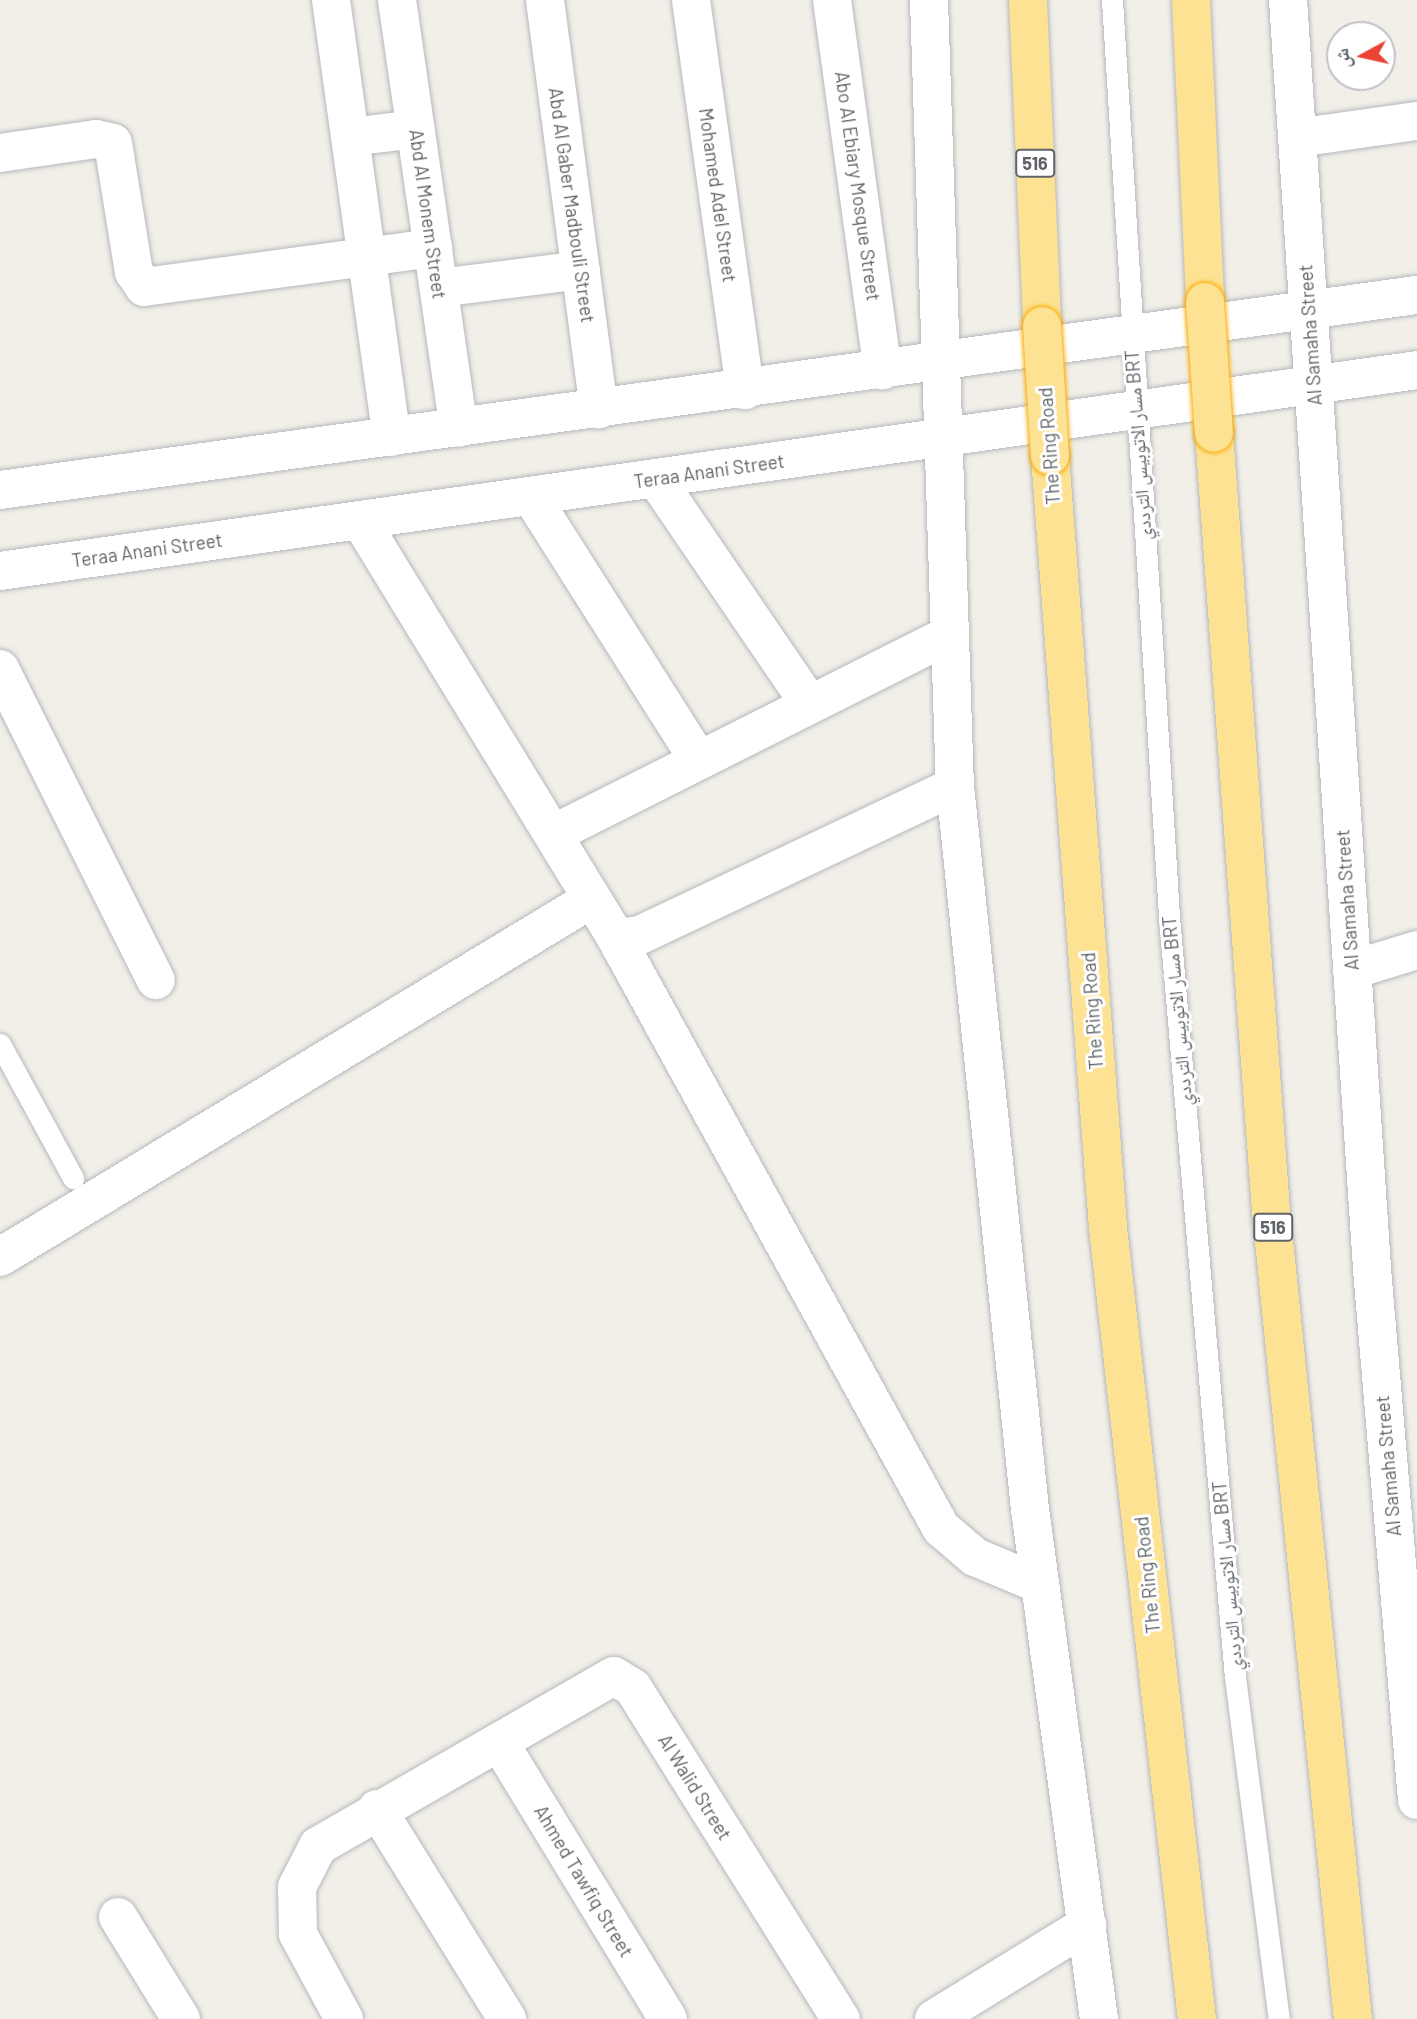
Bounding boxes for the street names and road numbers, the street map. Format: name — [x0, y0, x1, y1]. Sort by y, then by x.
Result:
street label: Abo Al Ebiary Mosque Street — [831, 70, 885, 302]
street label: Abd Al Gaber Madbouli Street — [544, 86, 600, 324]
street label: Mohamed Adel Street — [694, 106, 742, 284]
street label: Abd Al Monem Street — [405, 128, 451, 300]
road number: 516 — [1014, 148, 1056, 178]
street label: Al Samaha Street — [1294, 264, 1326, 406]
street label: مسار الاتوبيس الترددي BRT — [1120, 349, 1156, 541]
street label: The Ring Road — [1034, 387, 1064, 505]
street label: Teraa Anani Street — [632, 449, 786, 493]
street label: Teraa Anani Street — [70, 528, 224, 572]
street label: Al Samaha Street — [1331, 829, 1363, 971]
street label: مسار الاتوبيس الترددي BRT — [1157, 915, 1197, 1107]
street label: The Ring Road — [1077, 952, 1107, 1070]
road number: 516 — [1252, 1212, 1294, 1242]
street label: Al Samaha Street — [1370, 1395, 1406, 1537]
street label: مسار الاتوبيس الترددي BRT — [1207, 1480, 1247, 1672]
street label: The Ring Road — [1130, 1515, 1164, 1635]
street label: Al Walid Street — [653, 1730, 737, 1844]
street label: Ahmed Tawfiq Street — [530, 1801, 638, 1961]

